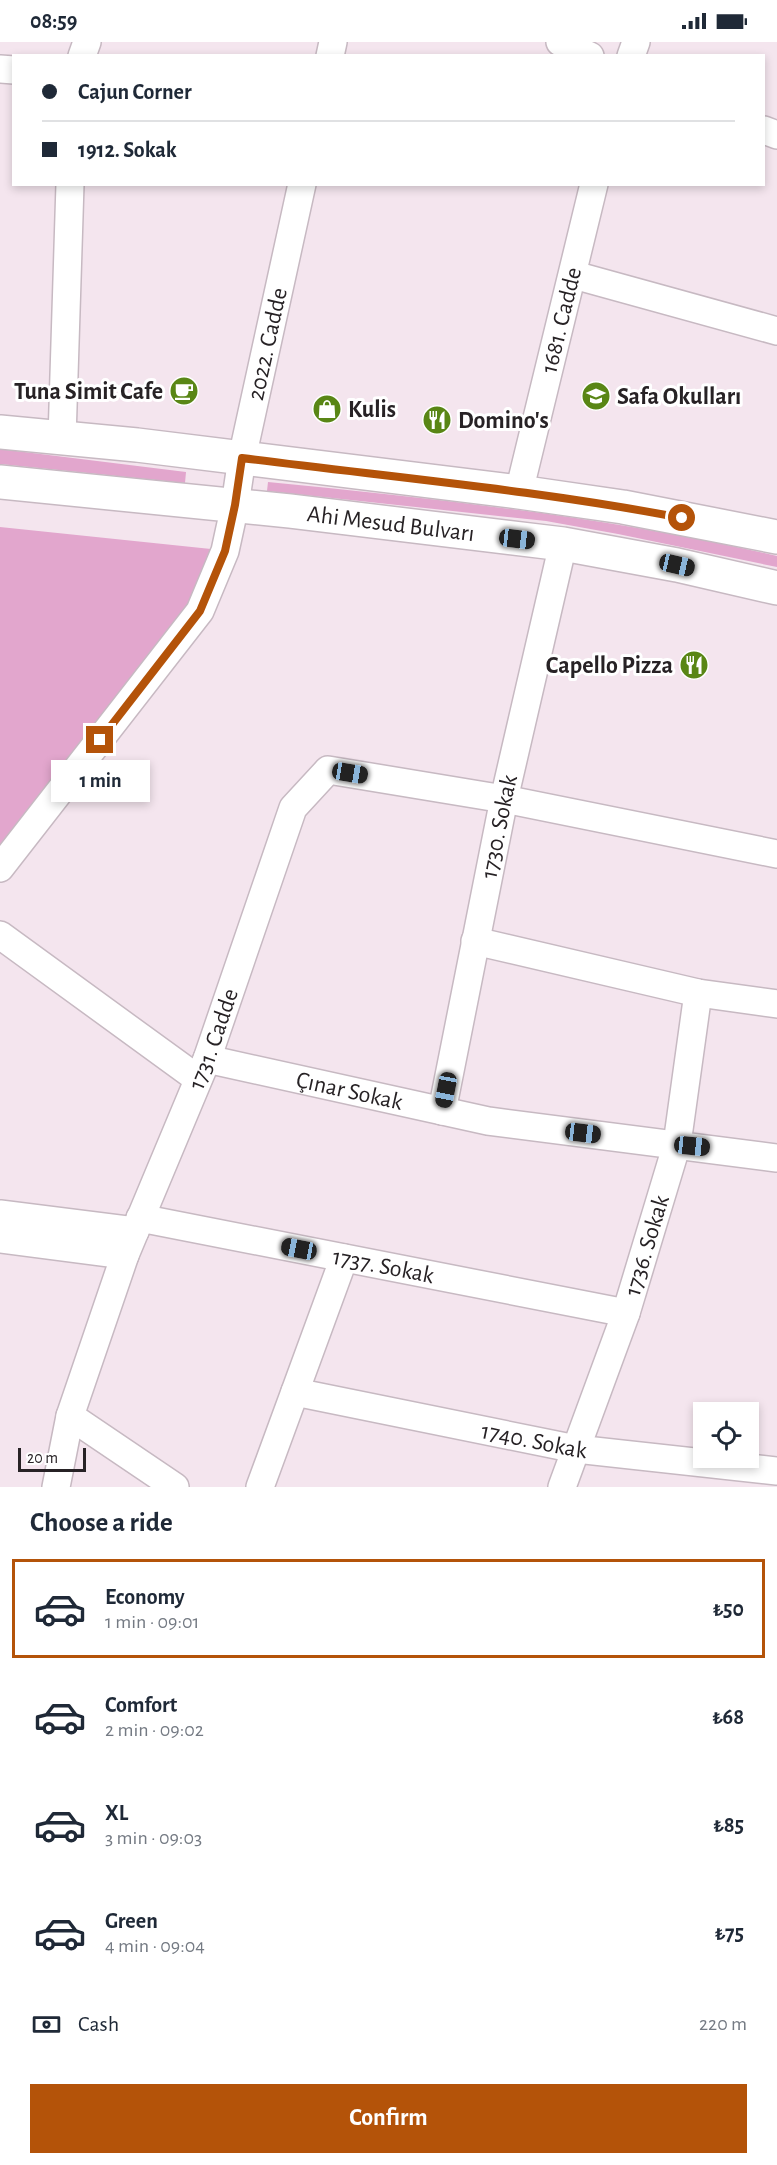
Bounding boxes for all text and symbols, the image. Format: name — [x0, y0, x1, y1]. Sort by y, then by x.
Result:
text: 08:59 — [30, 10, 77, 32]
text: Cajun Corner — [78, 81, 192, 103]
text: 1912. Sokak — [78, 139, 177, 161]
street label: 1681. Cadde — [537, 265, 586, 376]
street label: 2022. Cadde — [244, 286, 292, 403]
cafe icon: Tuna Simit Cafe — [168, 375, 200, 407]
place label: Tuna Simit Cafe — [14, 380, 163, 404]
school or university icon: Safa Okulları — [580, 380, 612, 412]
place label: Safa Okulları — [617, 385, 741, 409]
shop icon: Kulis — [311, 393, 343, 425]
place label: Kulis — [348, 398, 396, 422]
restaurant icon: Domino's — [421, 404, 453, 436]
place label: Domino's — [458, 409, 549, 433]
street label: Ahi Mesud Bulvarı — [306, 502, 476, 546]
route start — [668, 504, 695, 531]
car — [498, 528, 536, 550]
car — [657, 552, 697, 578]
restaurant icon: Capello Pizza — [678, 649, 710, 681]
place label: Capello Pizza — [546, 654, 673, 678]
route end — [86, 726, 113, 753]
callout: 1 min — [51, 761, 150, 803]
car — [331, 761, 369, 785]
text: 1 min — [79, 771, 122, 791]
street label: 1730. Sokak — [477, 772, 522, 881]
street label: 1731. Cadde — [185, 986, 243, 1093]
street label: Çınar Sokak — [294, 1068, 405, 1115]
car — [434, 1071, 458, 1109]
car — [564, 1122, 602, 1144]
car — [673, 1135, 711, 1157]
street label: 1736. Sokak — [621, 1192, 674, 1299]
car — [280, 1237, 318, 1261]
street label: 1737. Sokak — [330, 1245, 436, 1288]
map controls — [693, 1402, 759, 1468]
button: locate — [693, 1402, 759, 1468]
street label: 1740. Sokak — [479, 1419, 588, 1463]
scale bar — [18, 1445, 86, 1472]
text: 20 m — [27, 1450, 58, 1466]
text: Choose a ride — [30, 1509, 173, 1536]
icon: car — [33, 1582, 87, 1636]
text: Economy — [105, 1586, 185, 1608]
text: ₺50 — [713, 1598, 744, 1620]
text: 1 min · 09:01 — [105, 1612, 200, 1632]
icon: car — [33, 1690, 87, 1744]
text: Comfort — [105, 1694, 177, 1716]
text: ₺68 — [712, 1706, 744, 1728]
text: 2 min · 09:02 — [105, 1720, 204, 1740]
icon: car — [33, 1798, 87, 1852]
text: XL — [105, 1802, 128, 1824]
text: ₺85 — [713, 1814, 744, 1836]
text: 3 min · 09:03 — [105, 1828, 202, 1848]
icon: car — [33, 1906, 87, 1960]
text: Green — [105, 1910, 158, 1932]
text: ₺75 — [715, 1922, 744, 1944]
text: 4 min · 09:04 — [105, 1936, 205, 1956]
icon: cash — [30, 2008, 63, 2041]
text: Cash — [78, 2013, 119, 2035]
text: 220 m — [699, 2014, 747, 2034]
button: Confirm — [30, 2084, 747, 2153]

